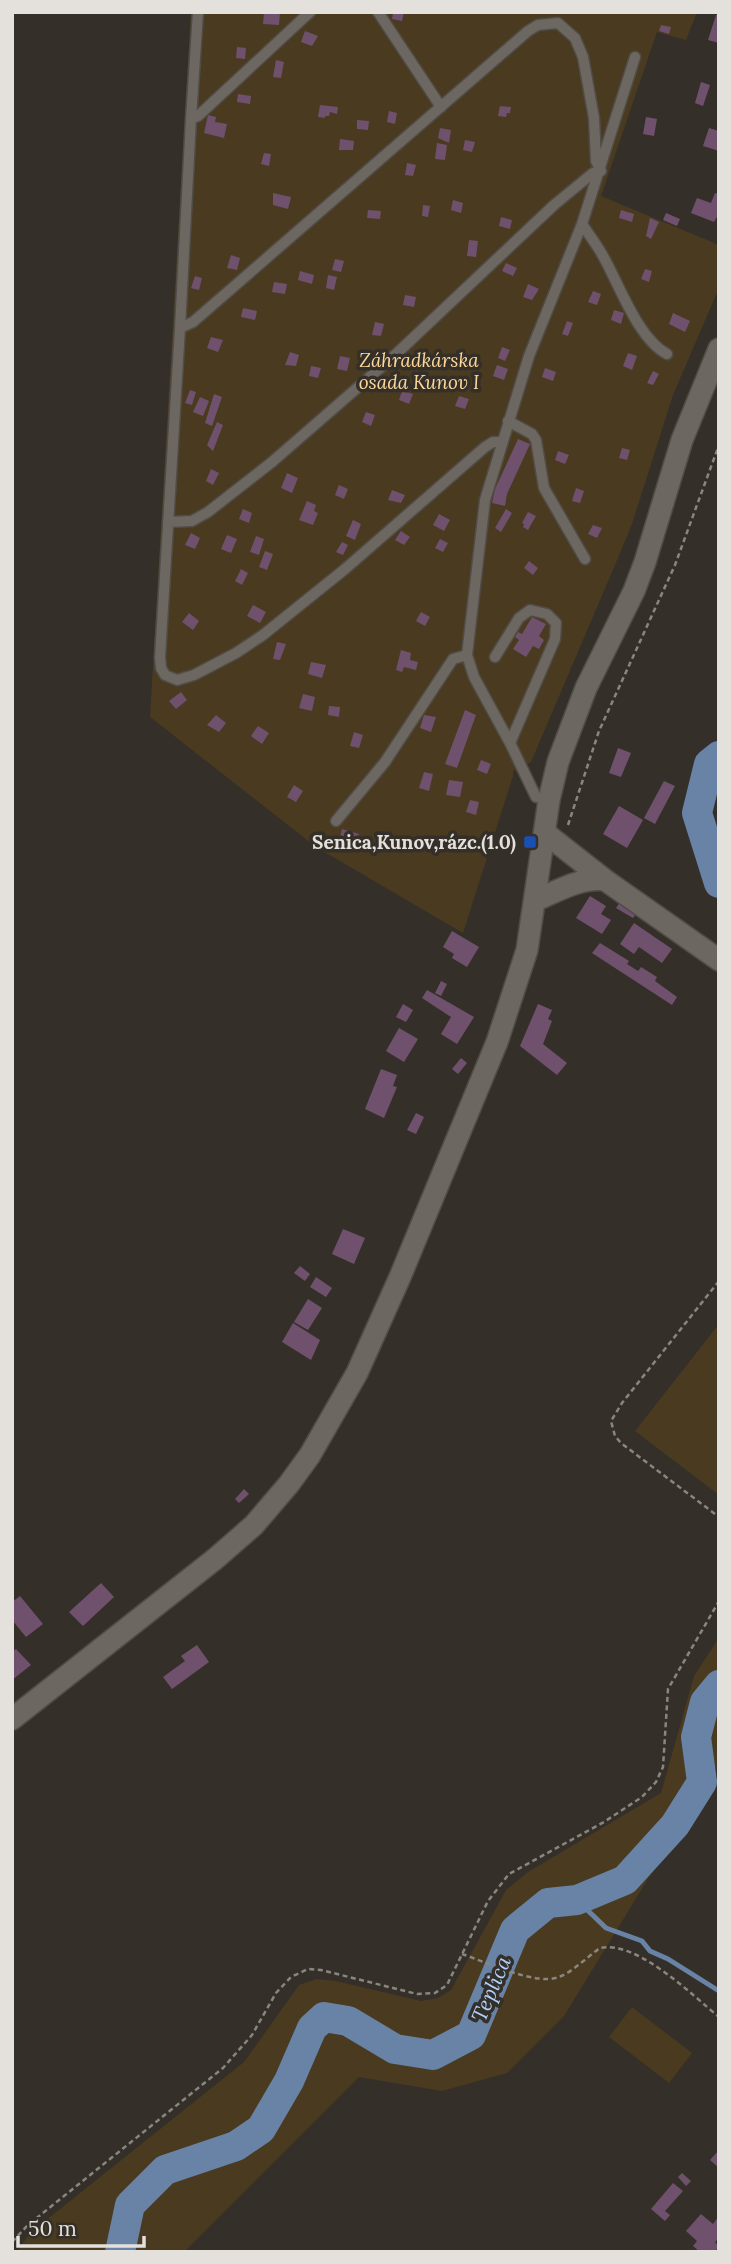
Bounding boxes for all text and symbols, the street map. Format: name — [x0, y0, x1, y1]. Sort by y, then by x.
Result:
park label: Záhradkárska osada Kunov I — [359, 348, 479, 394]
place label: Senica,Kunov,rázc.(1.0) — [312, 830, 516, 855]
marker: Senica,Kunov,rázc.(1.0) — [522, 834, 538, 850]
water label: Teplica — [465, 1952, 517, 2026]
scale bar — [18, 2204, 144, 2248]
text: 50 m — [28, 2215, 77, 2242]

